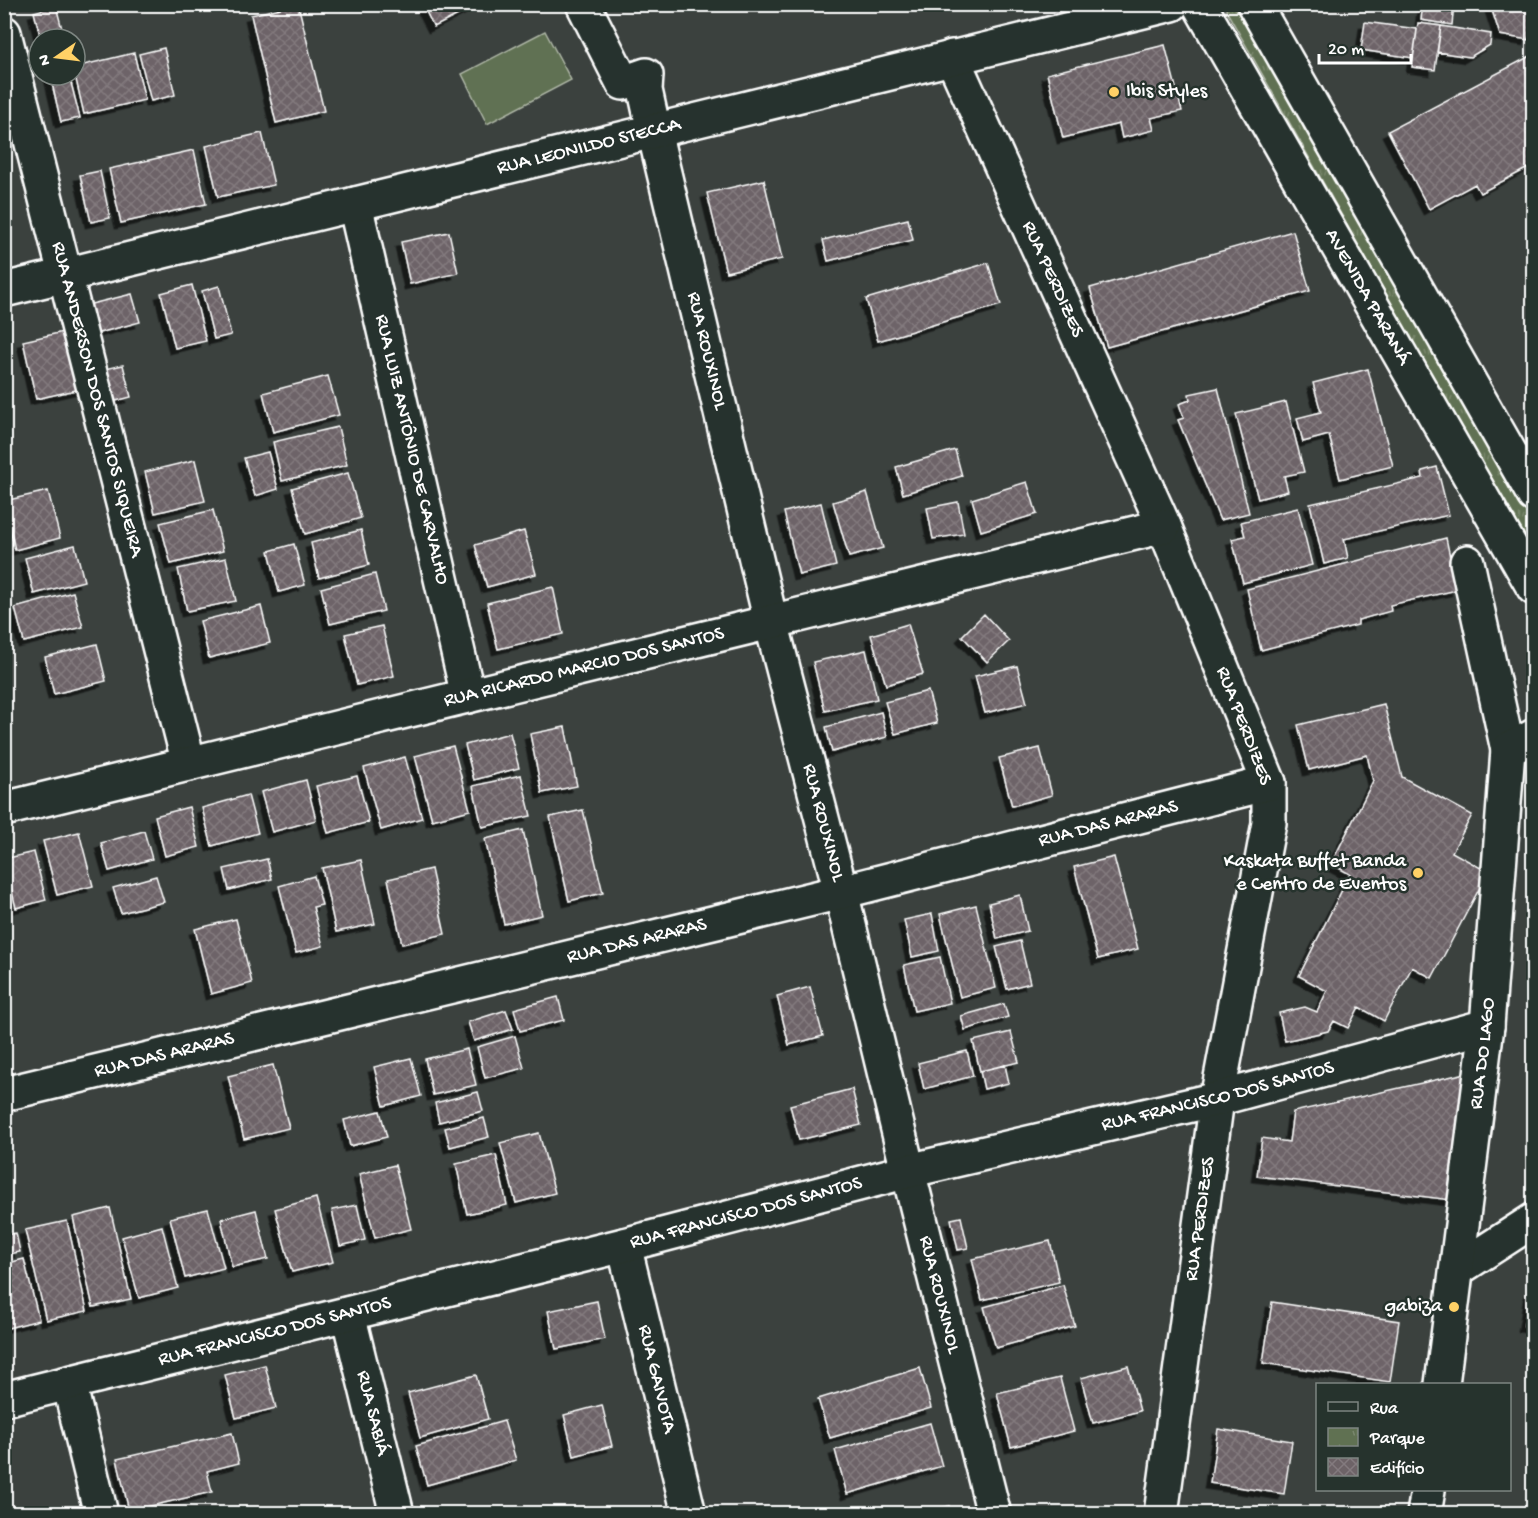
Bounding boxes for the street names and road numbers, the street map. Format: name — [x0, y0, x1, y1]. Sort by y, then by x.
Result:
street label: RUA LEONILDO STECCA — [494, 113, 684, 180]
street label: RUA PERDIZES — [1016, 218, 1089, 342]
street label: AVENIDA PARANÁ — [1319, 225, 1418, 370]
street label: RUA ANDERSON DOS SANTOS SIQUEIRA — [46, 239, 148, 561]
street label: RUA ROUXINOL — [681, 290, 732, 413]
street label: RUA LUIZ ANTÔNIO DE CARVALHO — [369, 312, 454, 587]
street label: RUA RICARDO MARCIO DOS SANTOS — [441, 622, 727, 713]
street label: RUA PERDIZES — [1210, 664, 1276, 789]
street label: RUA ROUXINOL — [797, 761, 849, 885]
street label: RUA DAS ARARAS — [1036, 795, 1181, 853]
street label: RUA DAS ARARAS — [565, 913, 710, 969]
street label: RUA DO LAGO — [1465, 997, 1501, 1111]
street label: RUA DAS ARARAS — [92, 1027, 237, 1083]
street label: RUA FRANCISCO DOS SANTOS — [1099, 1056, 1337, 1137]
street label: RUA PERDIZES — [1181, 1155, 1221, 1283]
street label: RUA FRANCISCO DOS SANTOS — [628, 1172, 865, 1254]
street label: RUA ROUXINOL — [913, 1233, 965, 1357]
street label: RUA FRANCISCO DOS SANTOS — [156, 1292, 394, 1372]
street label: RUA GAIVOTA — [632, 1323, 681, 1437]
street label: RUA SABIÁ — [351, 1368, 396, 1459]

